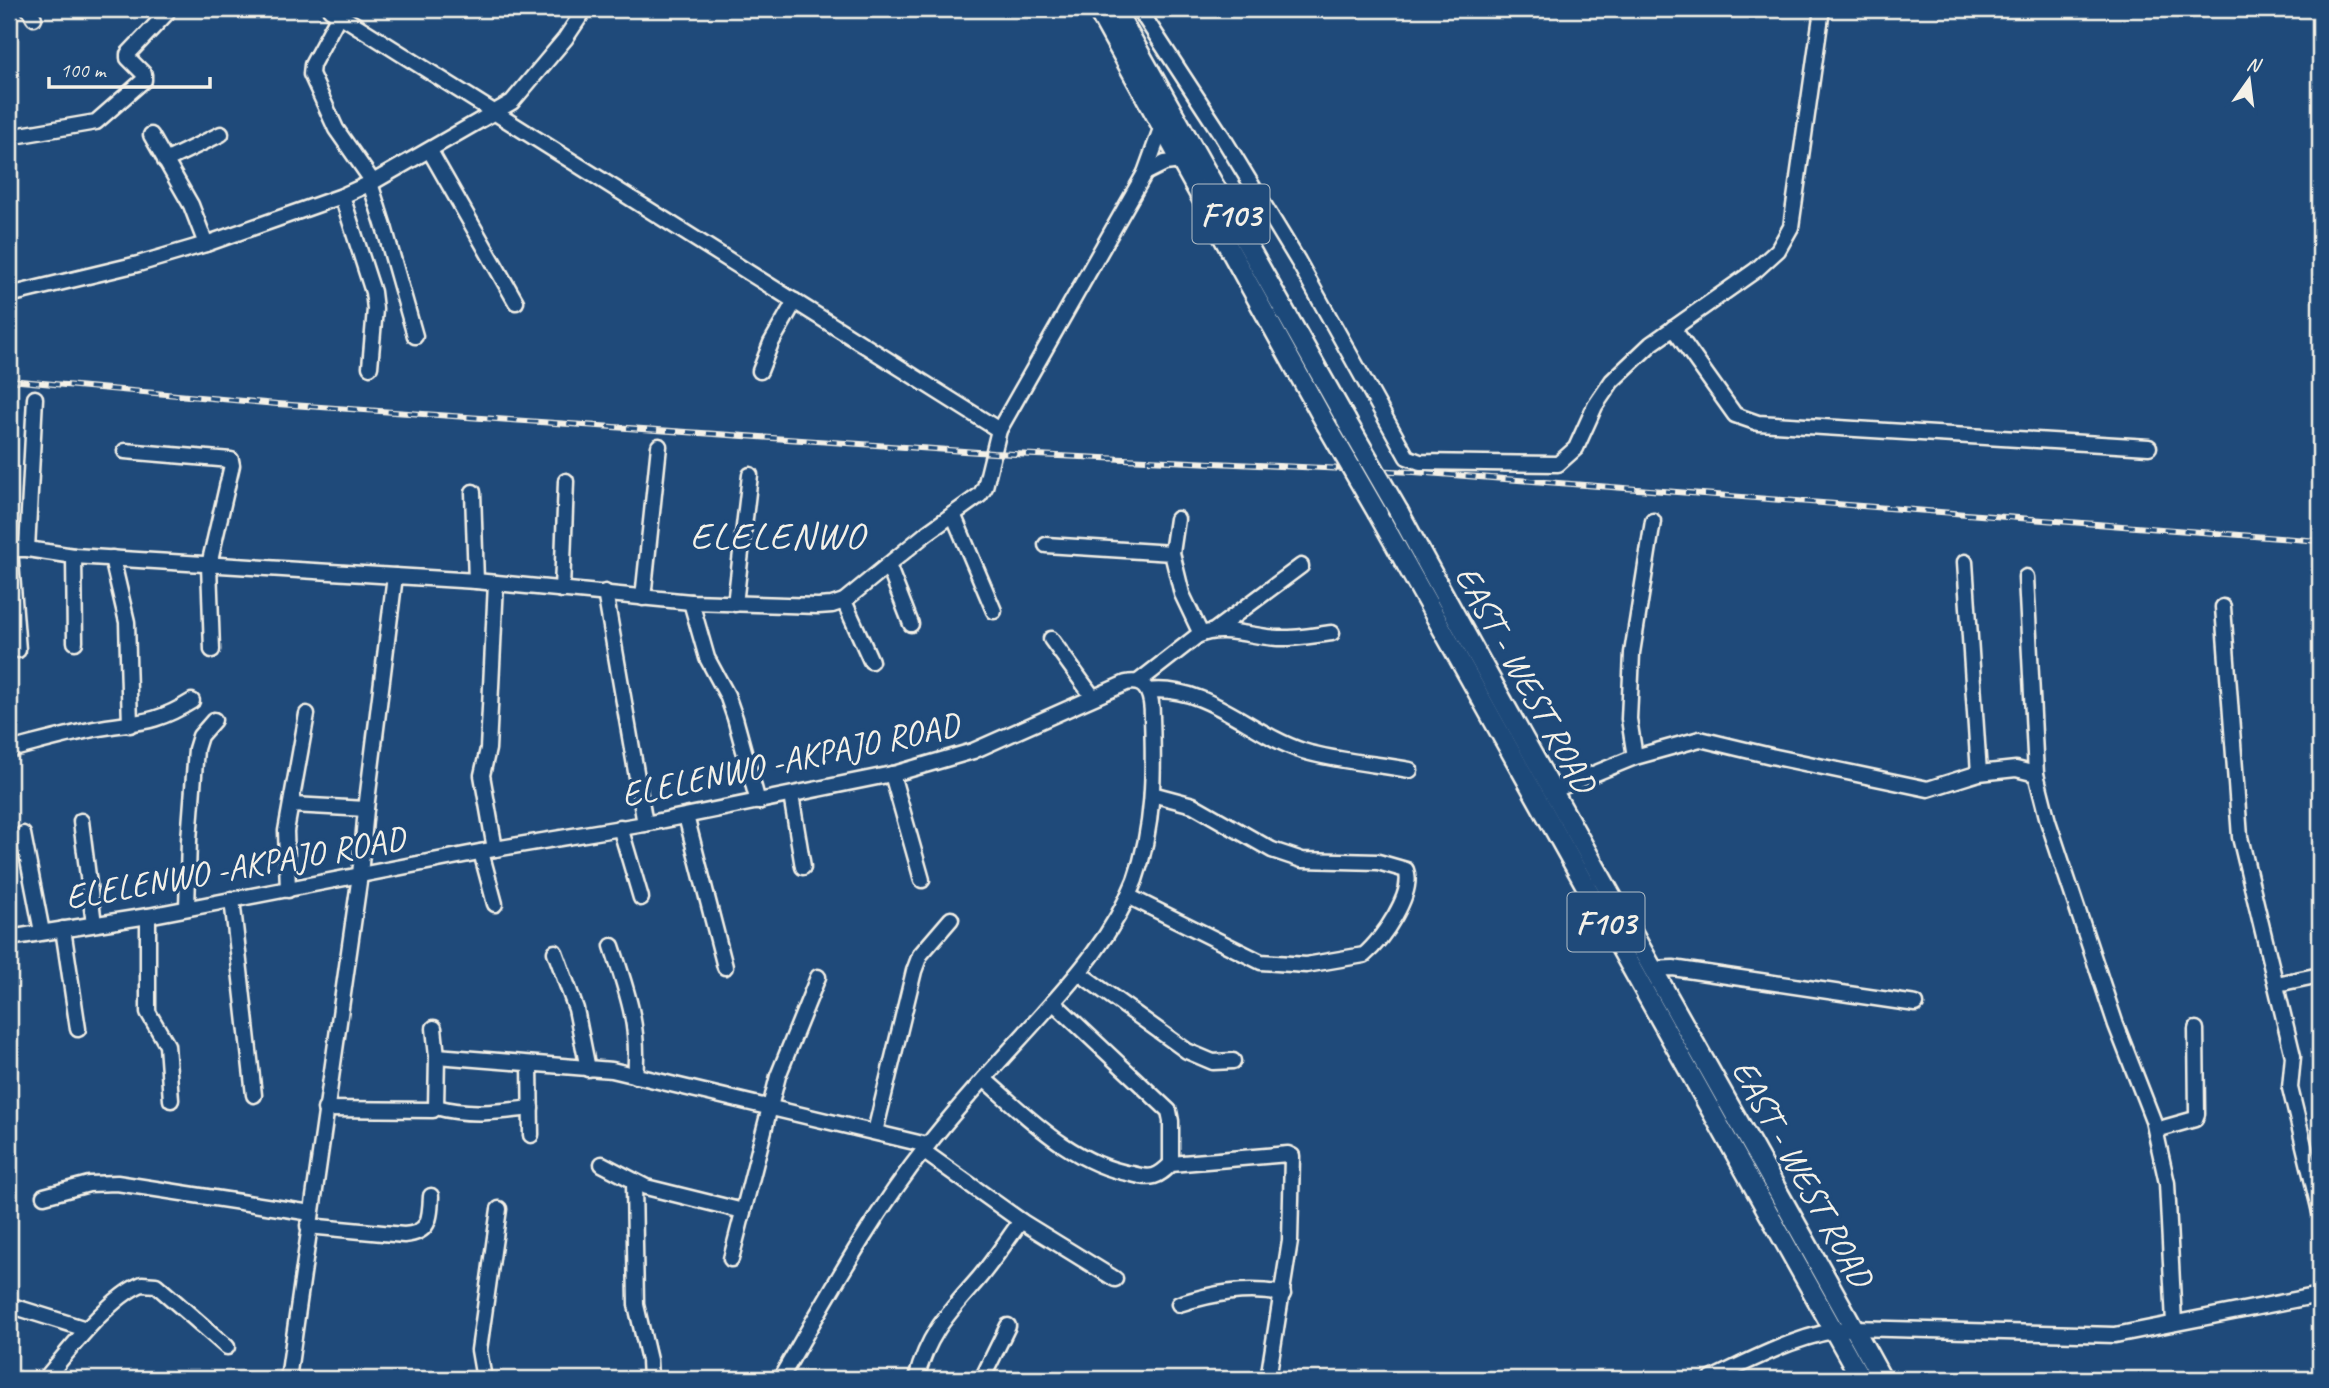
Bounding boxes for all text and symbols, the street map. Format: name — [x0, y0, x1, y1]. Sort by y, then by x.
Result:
scale bar — [49, 46, 210, 90]
north arrow — [2214, 46, 2284, 116]
text: N — [2244, 51, 2265, 78]
text: 100 m — [60, 57, 107, 83]
road number: F103 — [1192, 184, 1270, 244]
district label: ELELENWO — [690, 512, 868, 559]
street label: EAST - WEST ROAD — [1445, 558, 1608, 803]
street label: ELELENWO -AKPAJO ROAD — [617, 701, 966, 817]
street label: ELELENWO -AKPAJO ROAD — [62, 815, 411, 920]
road number: F103 — [1568, 893, 1644, 952]
street label: EAST - WEST ROAD — [1722, 1052, 1885, 1297]

